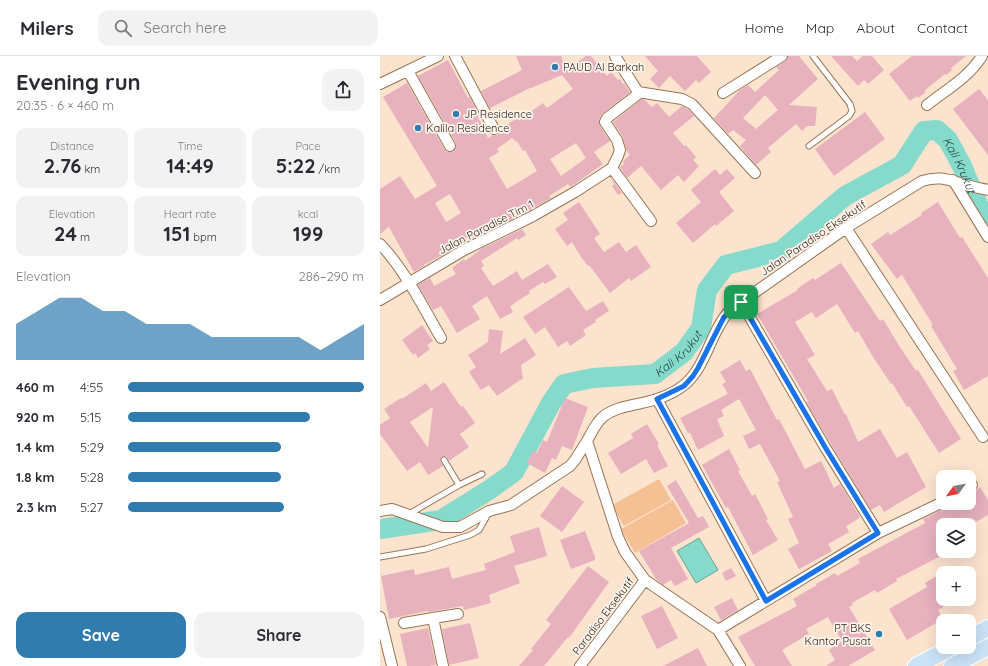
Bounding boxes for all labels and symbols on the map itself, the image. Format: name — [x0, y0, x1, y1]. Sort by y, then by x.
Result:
place label: PAUD Al Barkah — [563, 60, 644, 74]
marker: PAUD Al Barkah — [550, 62, 560, 72]
place label: JP Residence — [464, 107, 532, 121]
marker: JP Residence — [451, 109, 461, 119]
place label: Kalila Residence — [426, 121, 509, 135]
marker: Kalila Residence — [413, 123, 423, 133]
water label: Kali Krukut — [940, 134, 981, 197]
street label: Jalan Paradise Tim 1 — [436, 197, 536, 257]
street label: Jalan Paradiso Eksekutif — [757, 197, 869, 279]
pin — [724, 285, 758, 319]
water label: Kali Krukut — [651, 326, 706, 380]
north arrow — [936, 470, 976, 510]
street label: Paradiso Eksekutif — [569, 574, 637, 657]
place label: PT BKS Kantor Pusat — [805, 621, 871, 648]
marker: PT BKS Kantor Pusat — [874, 629, 884, 639]

